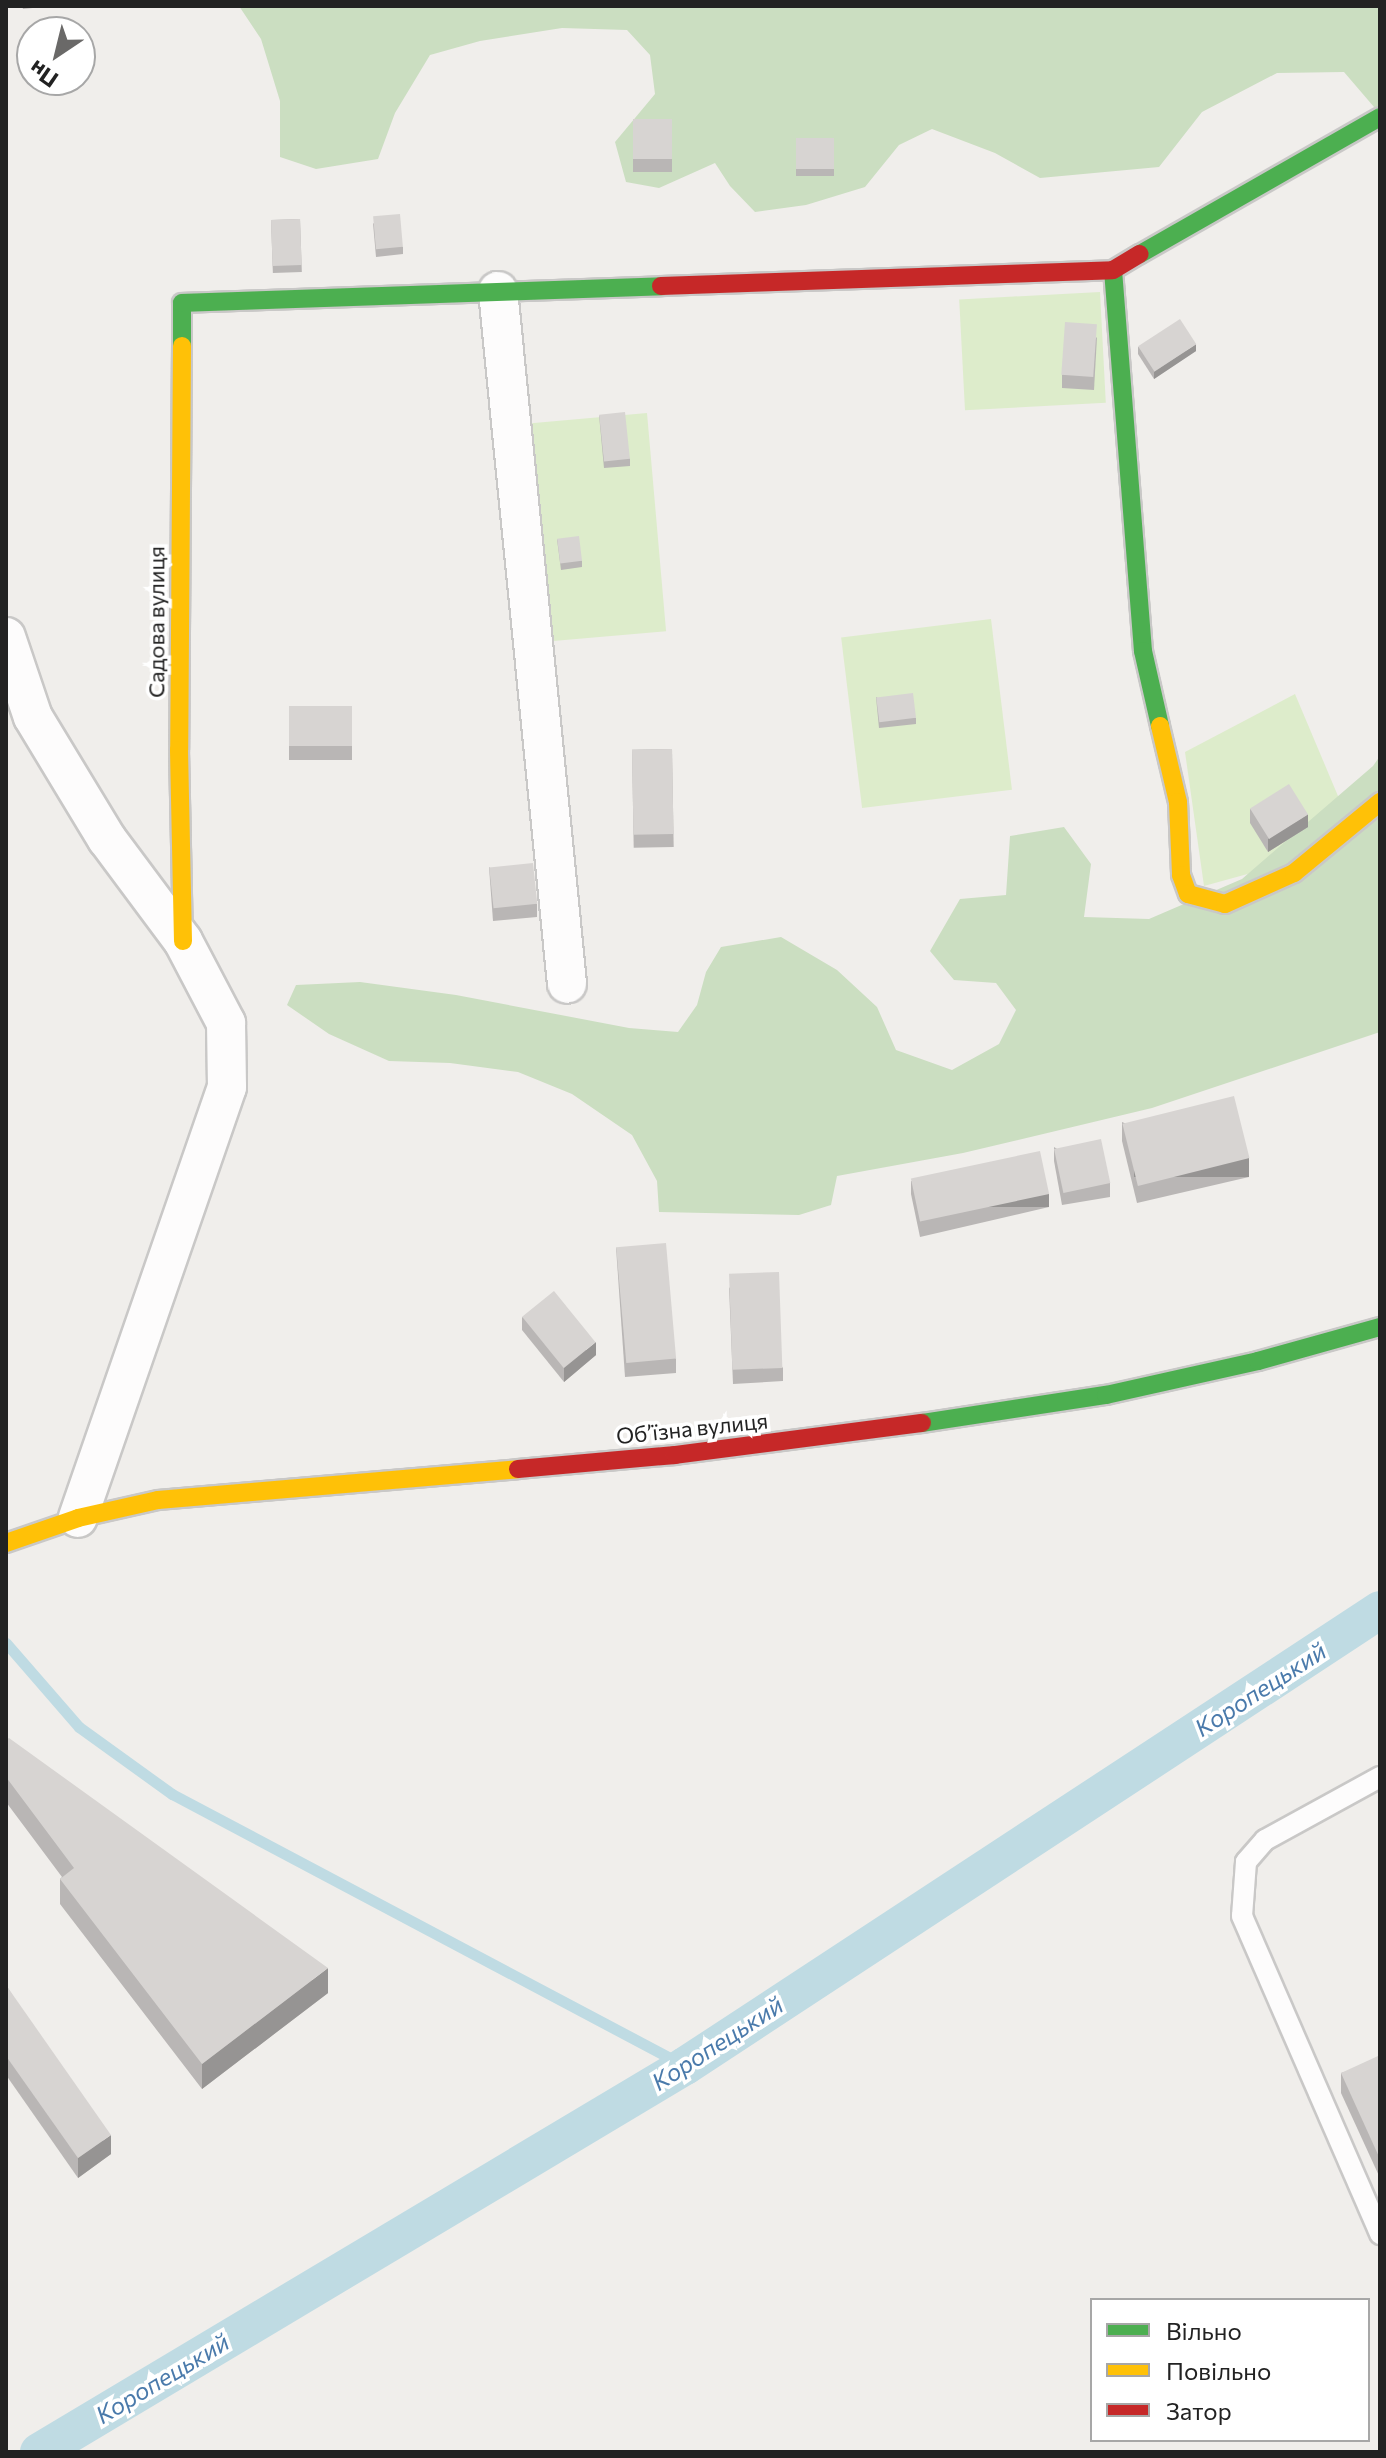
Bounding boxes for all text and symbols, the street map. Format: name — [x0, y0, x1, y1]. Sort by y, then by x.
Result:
north arrow — [16, 16, 96, 96]
text: Пн — [23, 55, 63, 94]
street label: Садова вулиця — [143, 546, 169, 698]
street label: Обʼїзна вулиця — [615, 1407, 769, 1449]
water label: Коропецький — [1189, 1636, 1331, 1742]
water label: Коропецький — [646, 1990, 788, 2096]
legend — [1090, 2298, 1370, 2442]
text: Вільно — [1166, 2316, 1242, 2345]
water label: Коропецький — [90, 2327, 234, 2429]
text: Повільно — [1166, 2356, 1271, 2385]
text: Затор — [1166, 2396, 1232, 2425]

